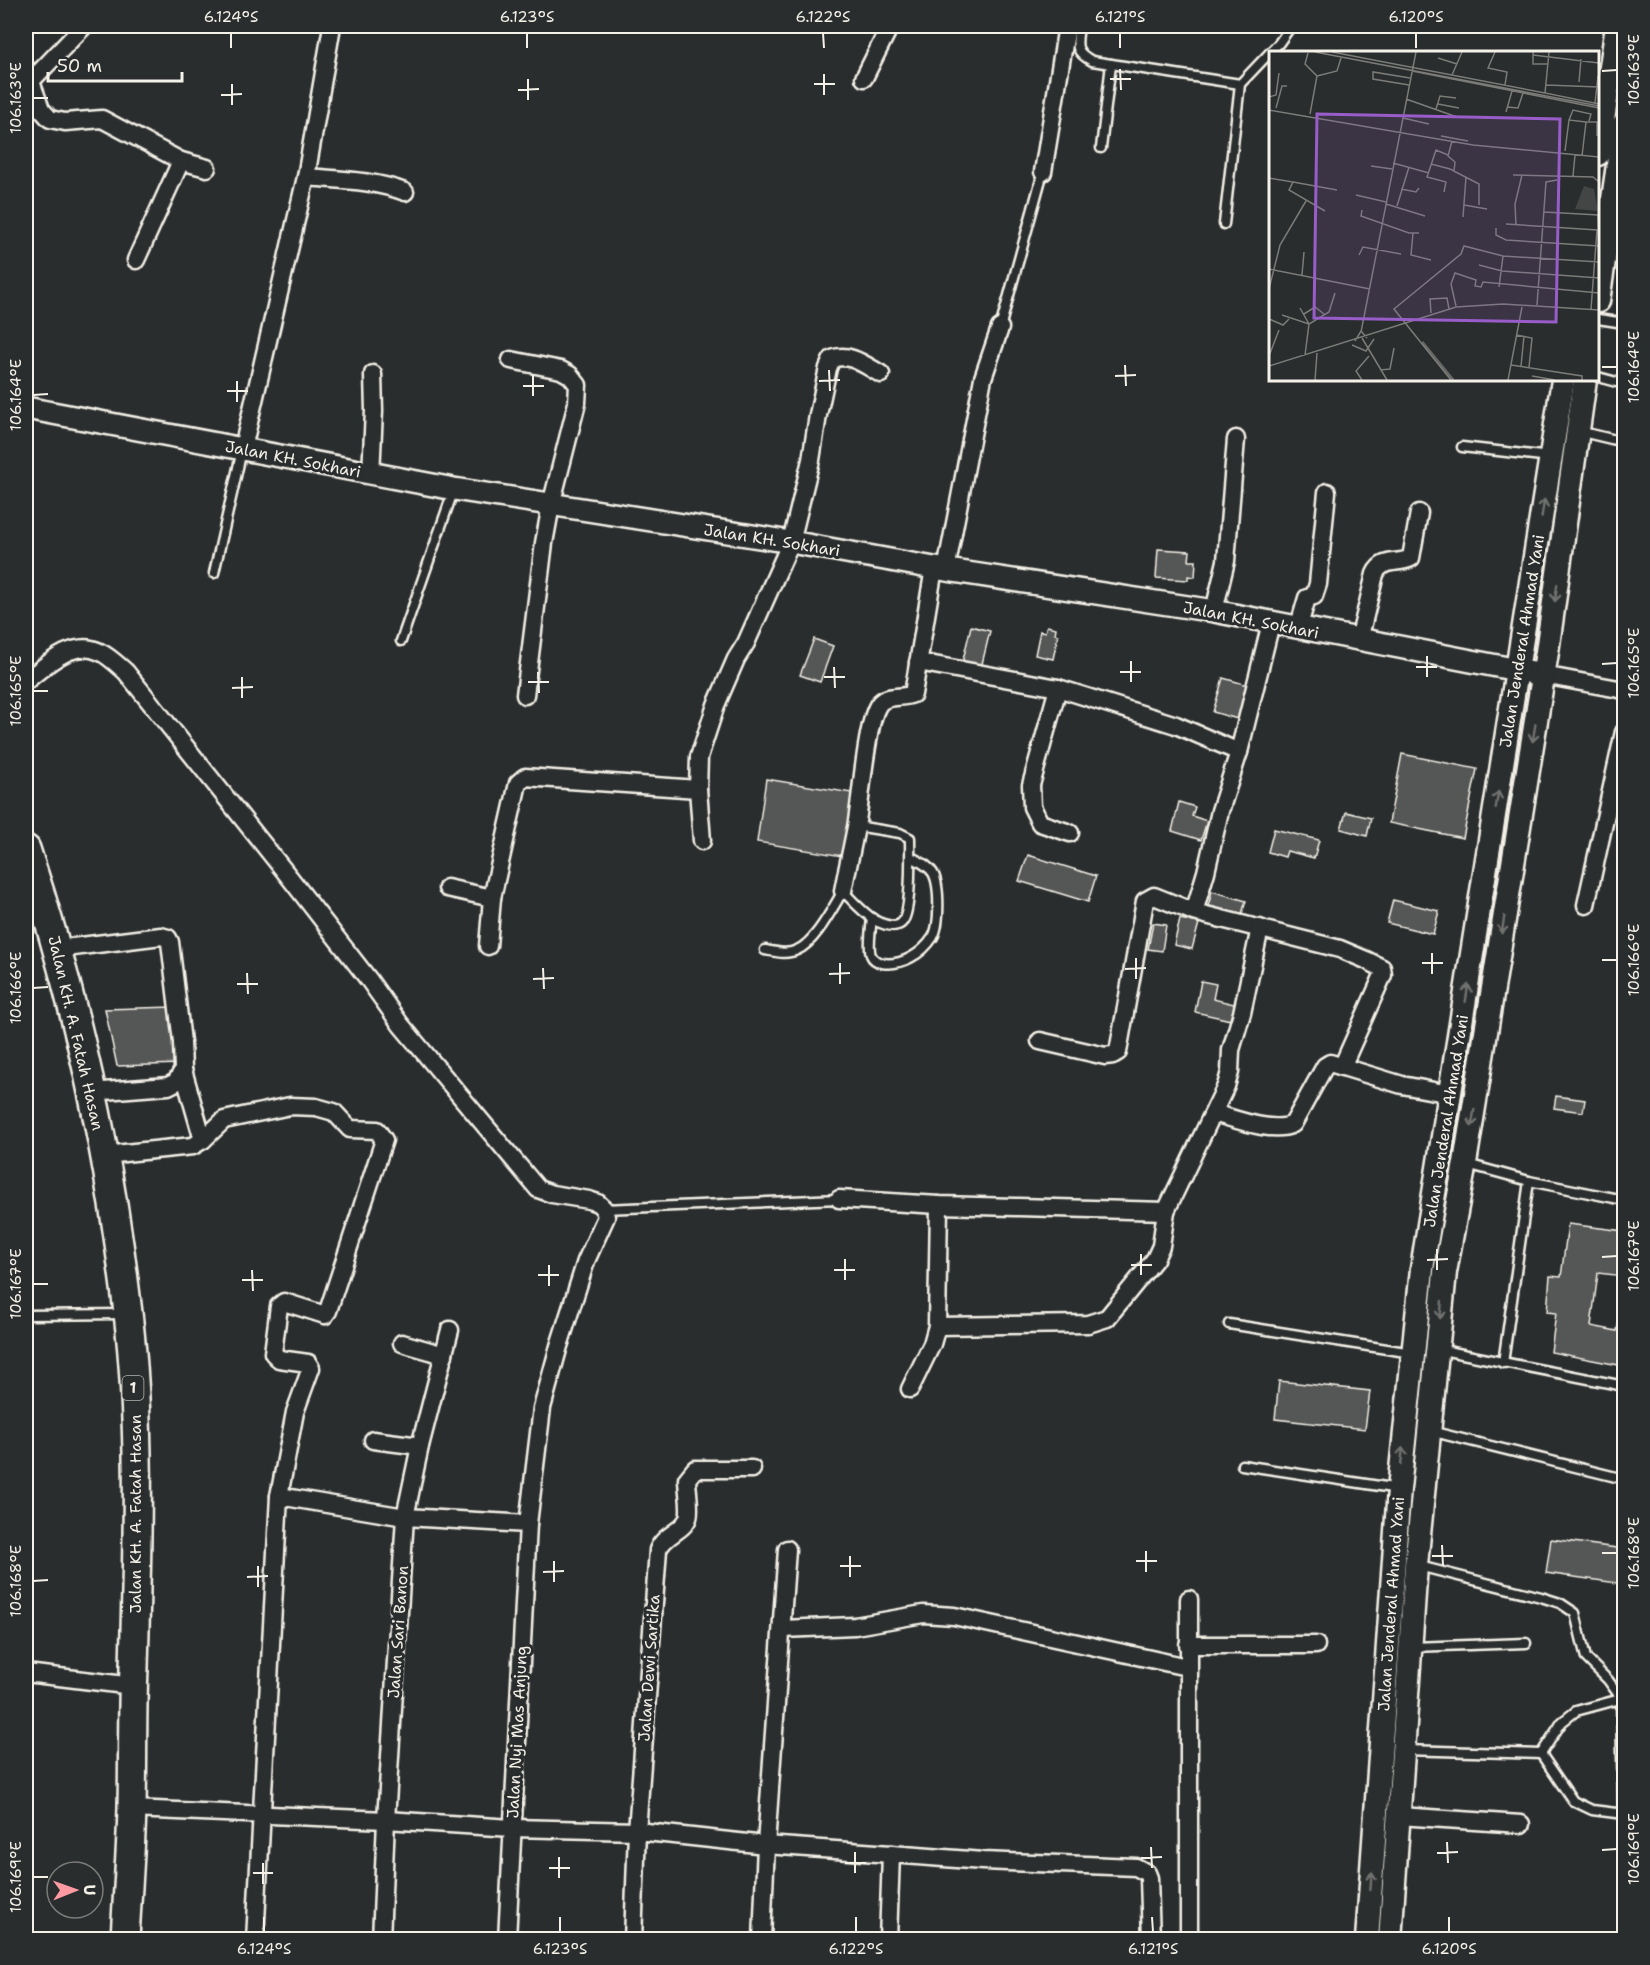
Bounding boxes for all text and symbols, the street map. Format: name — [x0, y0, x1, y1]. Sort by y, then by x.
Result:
text: 6.124°S — [204, 7, 258, 27]
text: 6.123°S — [500, 7, 554, 27]
text: 6.122°S — [796, 7, 850, 27]
text: 6.121°S — [1095, 7, 1145, 27]
text: 6.120°S — [1388, 7, 1444, 27]
text: 106.163°E — [1624, 34, 1644, 106]
scale bar — [48, 45, 182, 83]
inset map — [1269, 51, 1599, 381]
text: 50 m — [57, 54, 102, 78]
text: 106.163°E — [6, 62, 26, 134]
text: 106.164°E — [1624, 331, 1644, 403]
text: 106.164°E — [6, 359, 26, 431]
street label: Jalan KH. Sokhari — [223, 436, 363, 482]
one-way arrow — [1538, 499, 1549, 519]
street label: Jalan KH. Sokhari — [702, 519, 842, 561]
street label: Jalan Jenderal Ahmad Yani — [1495, 533, 1549, 749]
one-way arrow — [1550, 583, 1561, 602]
street label: Jalan KH. Sokhari — [1181, 597, 1321, 643]
text: 106.165°E — [1624, 628, 1644, 698]
text: 106.165°E — [6, 656, 26, 726]
one-way arrow — [1528, 722, 1539, 742]
one-way arrow — [1492, 791, 1503, 811]
one-way arrow — [1497, 915, 1508, 934]
text: 106.166°E — [1624, 924, 1644, 996]
street label: Jalan KH. A. Fatah Hasan — [43, 934, 109, 1133]
text: 106.166°E — [6, 952, 26, 1024]
one-way arrow — [1461, 984, 1472, 1003]
street label: Jalan Jenderal Ahmad Yani — [1419, 1013, 1473, 1229]
one-way arrow — [1467, 1107, 1478, 1127]
text: 106.167°E — [1624, 1220, 1644, 1292]
text: 106.167°E — [6, 1248, 26, 1320]
one-way arrow — [1435, 1300, 1446, 1320]
road number: 1 — [122, 1376, 144, 1400]
street label: Jalan KH. A. Fatah Hasan — [125, 1414, 146, 1614]
one-way arrow — [1397, 1447, 1408, 1467]
street label: Jalan Jenderal Ahmad Yani — [1373, 1496, 1409, 1712]
text: 106.168°E — [1624, 1517, 1644, 1589]
text: 106.168°E — [6, 1545, 26, 1617]
street label: Jalan Sari Banon — [383, 1565, 413, 1699]
street label: Jalan Dewi Sartika — [633, 1594, 665, 1742]
street label: Jalan Nyi Mas Anjung — [502, 1645, 532, 1819]
text: 106.169°E — [1624, 1813, 1644, 1885]
text: 106.169°E — [6, 1841, 26, 1913]
north arrow — [45, 1860, 105, 1920]
one-way arrow — [1366, 1872, 1377, 1892]
text: U — [79, 1884, 100, 1895]
text: 6.124°S — [237, 1939, 291, 1959]
text: 6.123°S — [533, 1939, 587, 1959]
text: 6.122°S — [829, 1939, 883, 1959]
text: 6.121°S — [1128, 1939, 1178, 1959]
text: 6.120°S — [1421, 1939, 1477, 1959]

